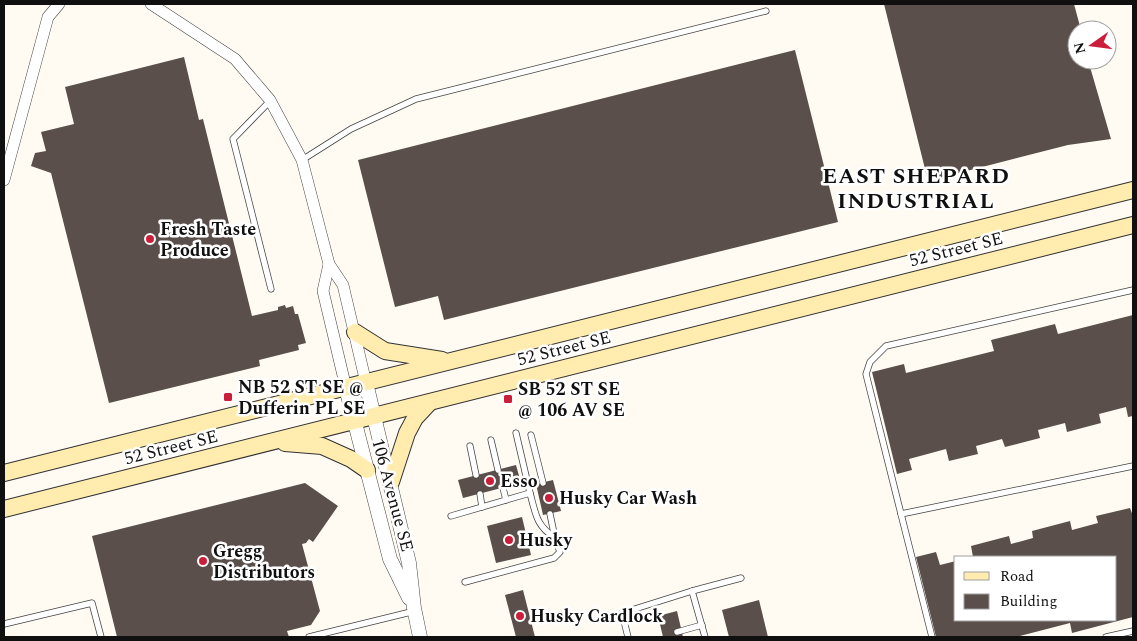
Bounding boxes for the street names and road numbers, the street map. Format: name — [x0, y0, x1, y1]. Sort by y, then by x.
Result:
street label: 52 Street SE — [907, 225, 1006, 274]
street label: 52 Street SE — [515, 324, 614, 373]
street label: 52 Street SE — [122, 423, 221, 472]
street label: 106 Avenue SE — [364, 435, 421, 555]

